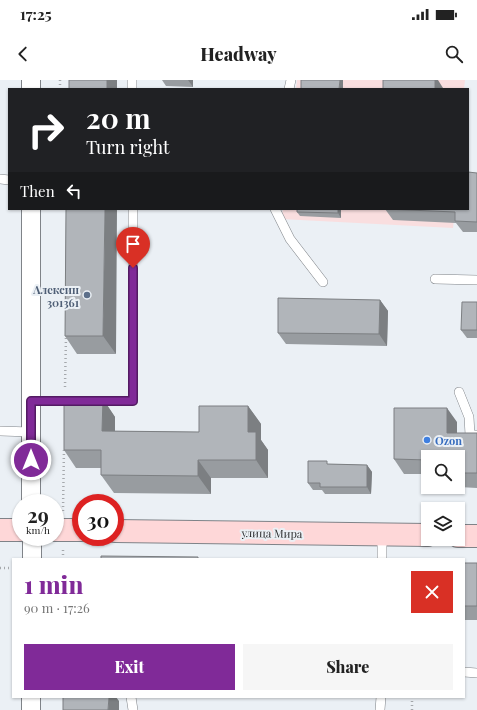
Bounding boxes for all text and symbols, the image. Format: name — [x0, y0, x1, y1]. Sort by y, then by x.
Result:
text: 17:25 — [20, 4, 52, 24]
text: Headway — [200, 42, 277, 66]
icon: back — [12, 43, 34, 65]
icon: search — [443, 43, 465, 65]
text: 20 m — [86, 99, 151, 136]
icon: right — [20, 104, 72, 156]
text: Turn right — [86, 135, 169, 159]
icon: left — [63, 180, 85, 202]
text: Then — [20, 181, 55, 201]
pin — [116, 227, 150, 268]
icon: arrive — [122, 233, 144, 255]
place label: Алексин 301361 — [32, 282, 79, 310]
marker: Алексин 301361 — [82, 290, 92, 300]
place label: Ozon — [435, 433, 462, 448]
marker: Ozon — [422, 435, 432, 445]
position arrow — [10, 439, 52, 481]
map controls — [421, 450, 465, 546]
button: search — [421, 450, 465, 494]
speed limit sign: 30 — [72, 494, 124, 546]
text: 29 — [27, 501, 49, 528]
button: layers — [421, 502, 465, 546]
text: km/h — [26, 523, 50, 537]
street label: улица Мира — [240, 525, 303, 541]
text: 1 min — [24, 568, 83, 600]
button: close — [411, 571, 453, 613]
text: 90 m · 17:26 — [24, 599, 90, 616]
button: Exit — [24, 644, 235, 690]
button: Share — [243, 644, 453, 690]

